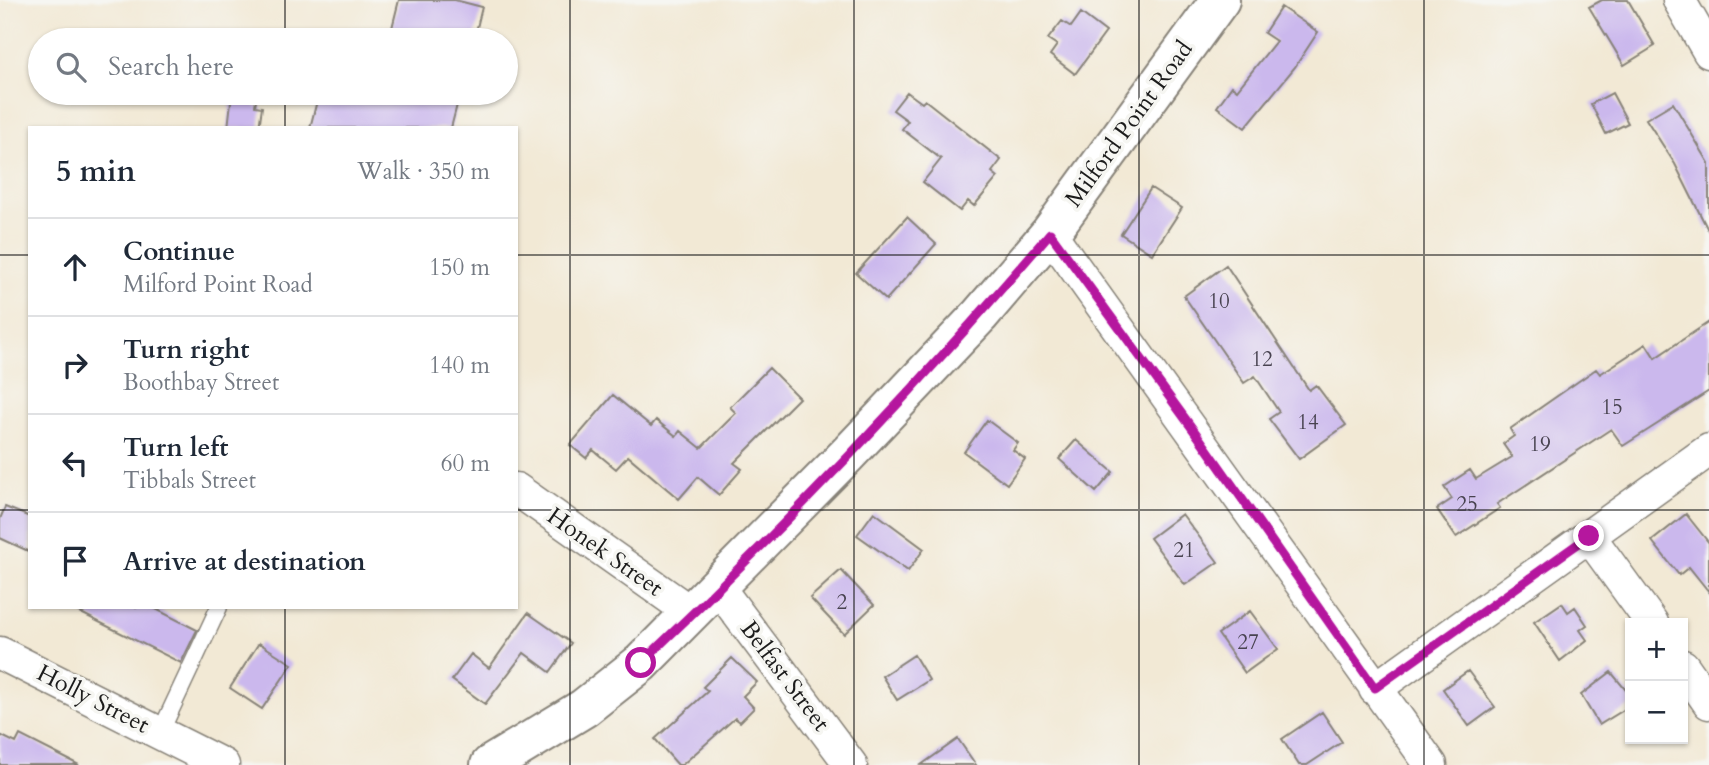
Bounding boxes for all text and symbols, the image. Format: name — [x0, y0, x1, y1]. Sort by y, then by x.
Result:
search box — [28, 28, 518, 105]
street label: Milford Point Road — [1057, 34, 1201, 214]
icon: search — [52, 48, 90, 86]
text: Search here — [108, 49, 234, 84]
text: 5 min — [56, 151, 136, 192]
text: Walk · 350 m — [357, 156, 490, 187]
text: Continue — [123, 234, 235, 269]
icon: ahead — [56, 248, 94, 286]
text: 150 m — [429, 252, 490, 283]
text: Milford Point Road — [123, 269, 313, 300]
house number: 10 — [1208, 287, 1230, 316]
text: Turn right — [123, 332, 250, 367]
house number: 12 — [1251, 345, 1273, 374]
icon: right — [56, 346, 94, 384]
text: 140 m — [429, 350, 490, 381]
text: Boothbay Street — [123, 367, 279, 398]
house number: 15 — [1601, 393, 1623, 422]
house number: 14 — [1297, 408, 1319, 437]
text: Turn left — [123, 430, 228, 465]
house number: 19 — [1529, 430, 1551, 459]
icon: left — [56, 444, 94, 482]
text: 60 m — [441, 448, 490, 479]
text: Tibbals Street — [123, 465, 256, 496]
house number: 25 — [1456, 490, 1478, 519]
street label: Honek Street — [540, 500, 670, 604]
route end — [1573, 520, 1604, 551]
house number: 21 — [1173, 536, 1195, 565]
icon: arrive — [56, 542, 94, 580]
text: Arrive at destination — [123, 544, 366, 579]
house number: 2 — [837, 588, 848, 617]
street label: Belfast Street — [732, 614, 838, 738]
map controls — [1625, 618, 1688, 744]
button: + — [1625, 618, 1688, 681]
house number: 27 — [1237, 628, 1259, 657]
route start — [625, 647, 656, 678]
street label: Holly Street — [31, 657, 155, 742]
button: − — [1625, 681, 1688, 744]

